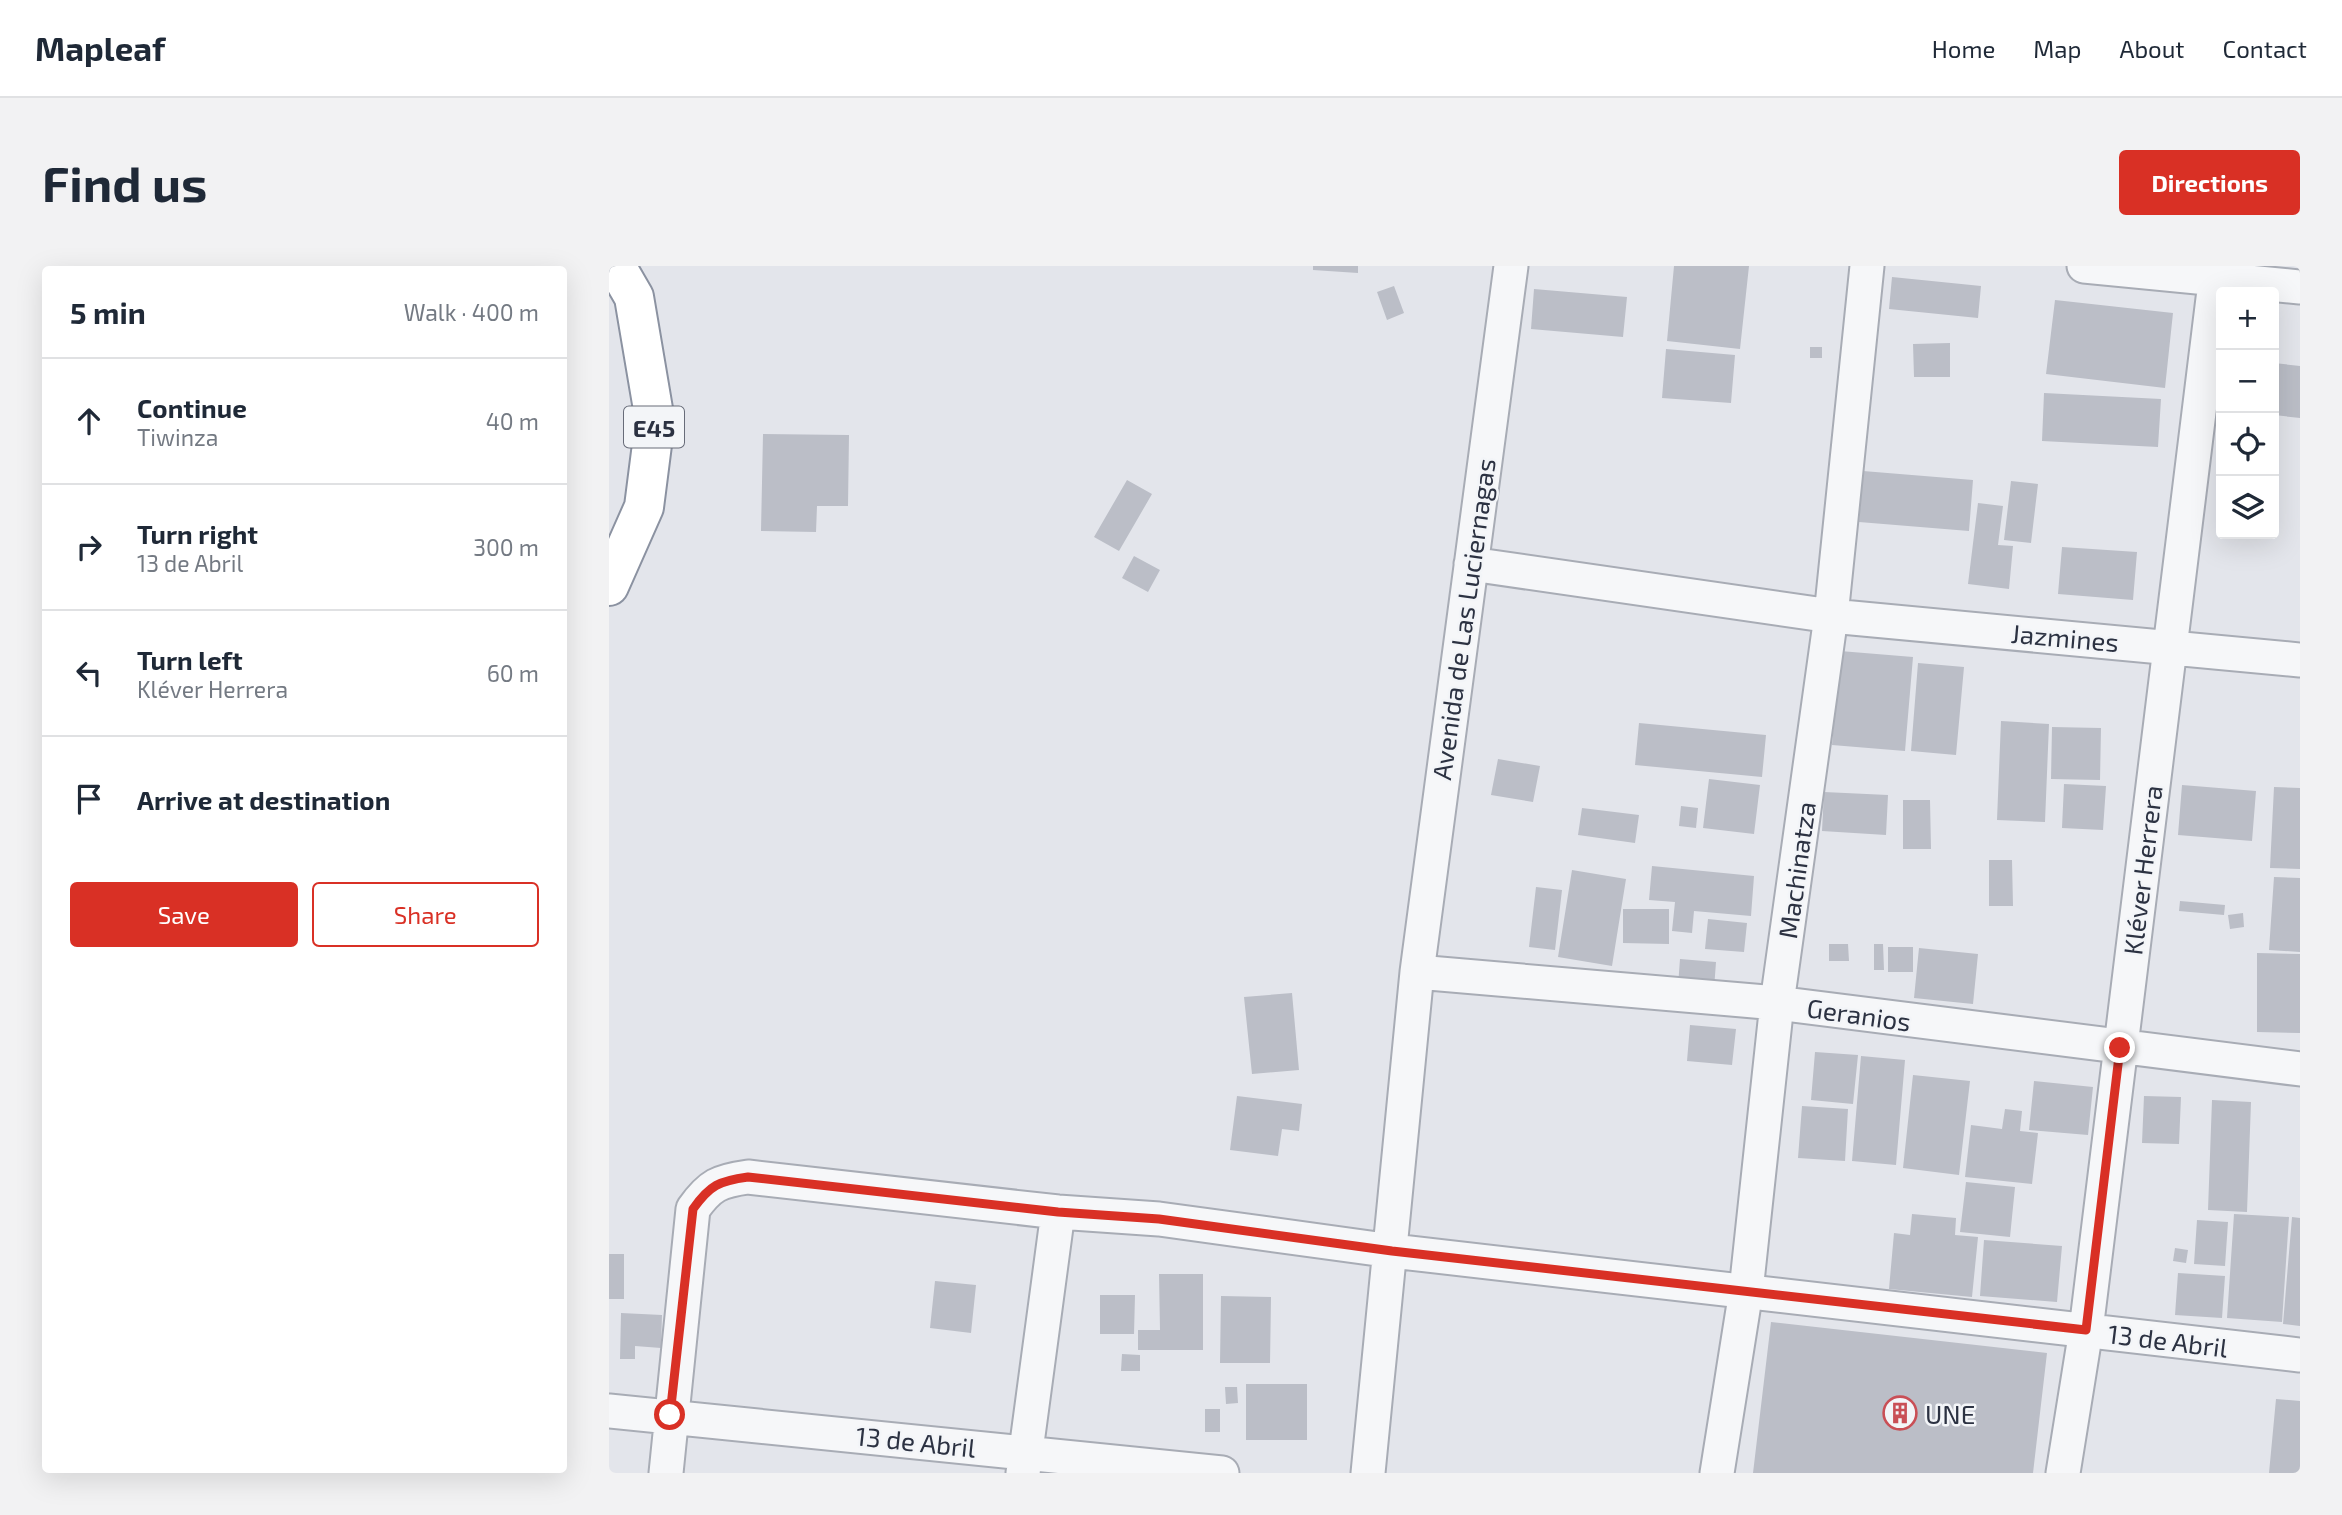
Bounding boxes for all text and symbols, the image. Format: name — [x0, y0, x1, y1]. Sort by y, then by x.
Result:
text: Mapleaf — [35, 28, 165, 68]
text: Home — [1932, 34, 1995, 63]
text: Map — [2033, 34, 2081, 63]
text: About — [2119, 34, 2185, 63]
text: Contact — [2223, 34, 2307, 63]
button: Directions — [2119, 150, 2300, 215]
text: Find us — [42, 153, 207, 212]
map controls — [2216, 287, 2279, 539]
button: + — [2216, 287, 2279, 350]
text: 5 min — [70, 294, 146, 330]
text: Walk · 400 m — [404, 298, 539, 326]
button: − — [2216, 350, 2279, 413]
text: Continue — [137, 392, 247, 423]
icon: ahead — [70, 402, 108, 440]
road number: E45 — [624, 406, 684, 448]
text: 40 m — [486, 407, 539, 435]
button: locate — [2216, 413, 2279, 476]
text: Tiwinza — [137, 423, 218, 451]
street label: Avenida de Las Luciernagas — [1425, 456, 1501, 782]
button: layers — [2216, 476, 2279, 539]
text: Turn right — [137, 518, 258, 549]
icon: right — [70, 528, 108, 566]
text: 300 m — [473, 533, 539, 561]
text: 13 de Abril — [137, 549, 243, 577]
street label: Jazmines — [2010, 617, 2120, 657]
text: Turn left — [137, 644, 243, 675]
icon: left — [70, 654, 108, 692]
text: 60 m — [487, 659, 539, 687]
text: Kléver Herrera — [137, 675, 288, 703]
icon: arrive — [70, 780, 108, 818]
street label: Kléver Herrera — [2116, 783, 2168, 957]
text: Arrive at destination — [137, 784, 390, 815]
street label: Machinatza — [1771, 799, 1821, 941]
button: Save — [70, 882, 298, 947]
button: Share — [312, 882, 539, 947]
street label: Geranios — [1805, 991, 1913, 1037]
route end — [2104, 1032, 2135, 1063]
street label: 13 de Abril — [2106, 1317, 2230, 1363]
building icon: UNE — [1881, 1394, 1919, 1432]
place label: UNE — [1925, 1398, 1975, 1429]
route start — [654, 1399, 685, 1430]
street label: 13 de Abril — [855, 1419, 978, 1463]

